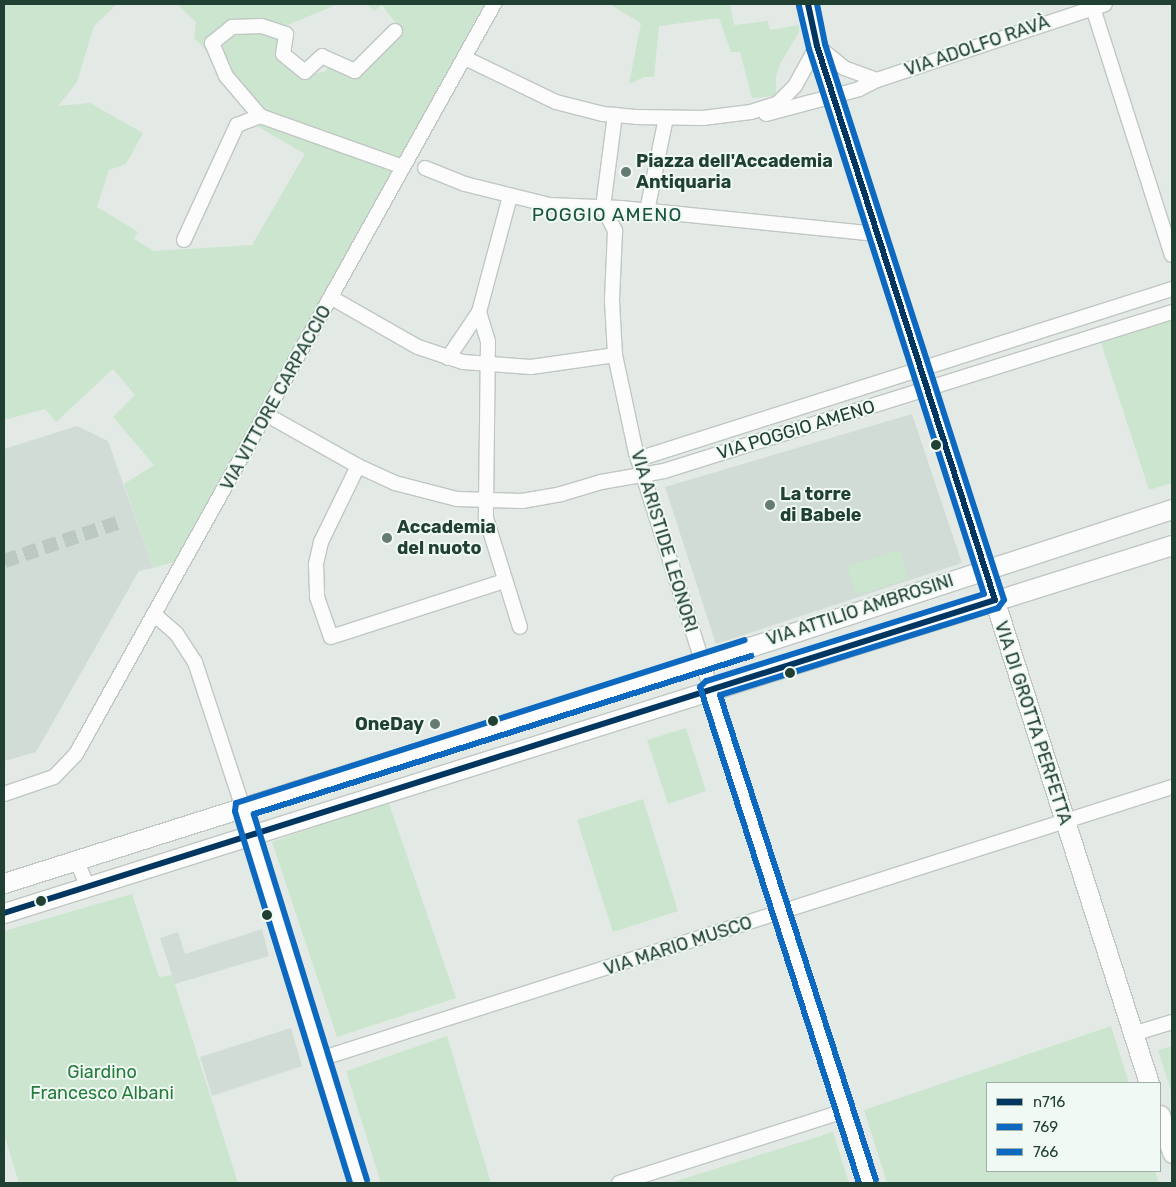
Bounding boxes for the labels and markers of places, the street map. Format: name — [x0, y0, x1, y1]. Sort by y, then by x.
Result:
place label: Piazza dell'Accademia Antiquaria — [636, 151, 833, 193]
marker: Piazza dell'Accademia Antiquaria — [620, 166, 632, 178]
unlabelled marker — [931, 440, 941, 450]
place label: La torre di Babele — [780, 484, 862, 526]
marker: La torre di Babele — [764, 499, 776, 511]
place label: Accademia del nuoto — [397, 517, 496, 560]
marker: Accademia del nuoto — [381, 532, 393, 544]
unlabelled marker — [785, 668, 795, 678]
place label: OneDay — [355, 713, 424, 735]
unlabelled marker — [488, 716, 498, 726]
marker: OneDay — [428, 717, 442, 731]
unlabelled marker — [36, 896, 46, 906]
unlabelled marker — [262, 910, 272, 920]

